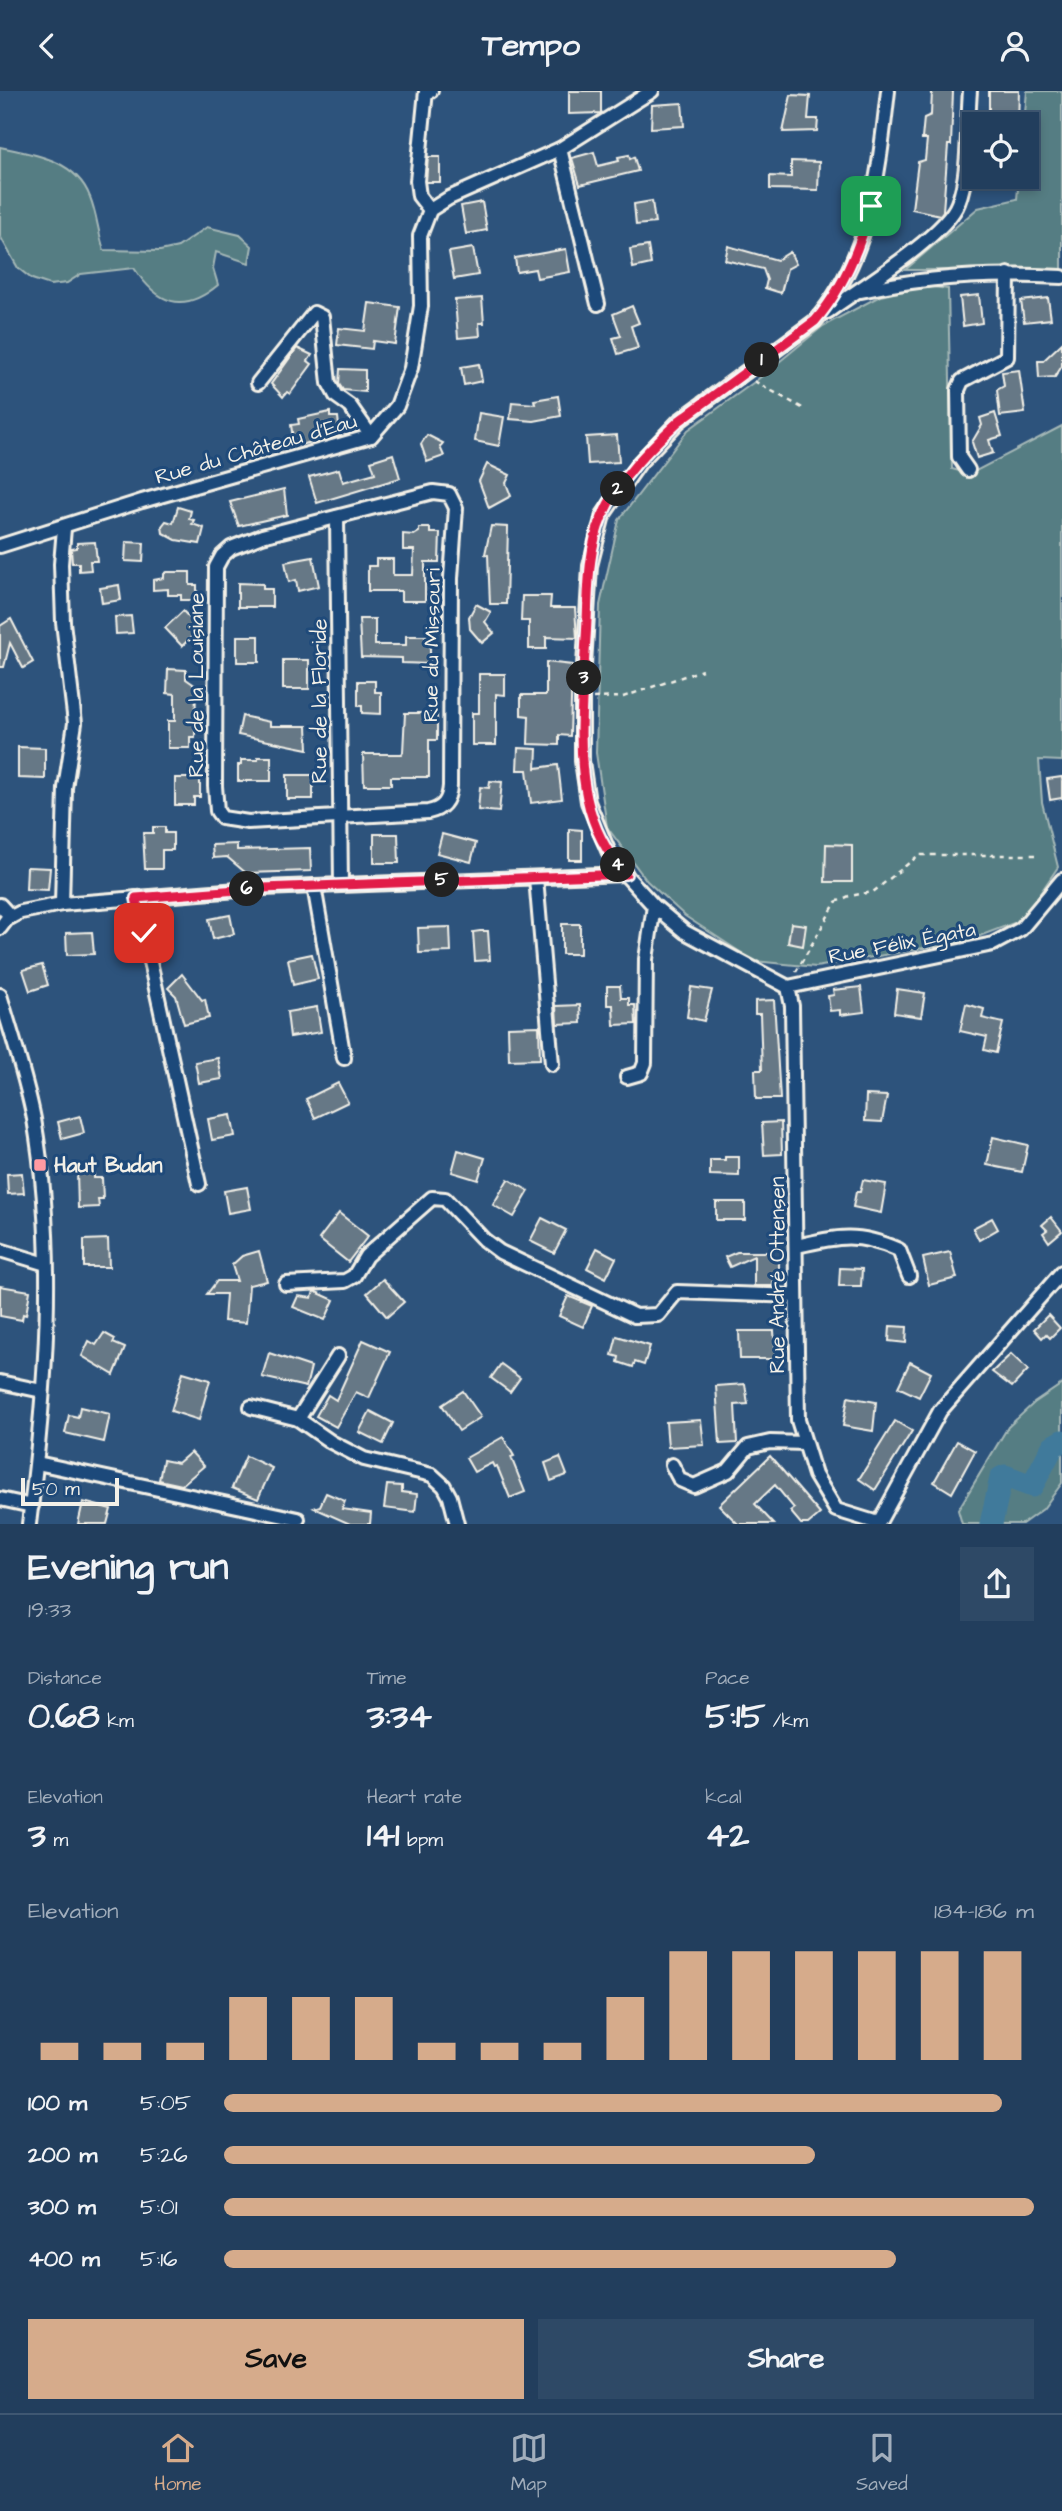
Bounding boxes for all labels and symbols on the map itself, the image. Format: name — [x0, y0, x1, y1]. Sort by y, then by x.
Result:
pin — [841, 176, 901, 236]
pin: 1 — [744, 343, 780, 377]
street label: Rue du Château d'Eau — [152, 406, 361, 492]
pin: 2 — [600, 471, 636, 507]
street label: Rue du Missouri — [416, 568, 448, 722]
street label: Rue de la Louisiane — [182, 593, 211, 777]
street label: Rue de la Floride — [305, 619, 334, 783]
pin: 3 — [566, 661, 602, 695]
pin: 4 — [600, 847, 636, 883]
pin: 5 — [424, 863, 460, 897]
pin: 6 — [230, 871, 264, 907]
pin — [114, 903, 174, 963]
street label: Rue Félix Égata — [826, 914, 979, 973]
place label: Haut Budan — [54, 1151, 163, 1180]
marker: Haut Budan — [32, 1157, 48, 1173]
street label: Rue André Ottensen — [763, 1177, 792, 1373]
scale bar — [21, 1475, 119, 1507]

